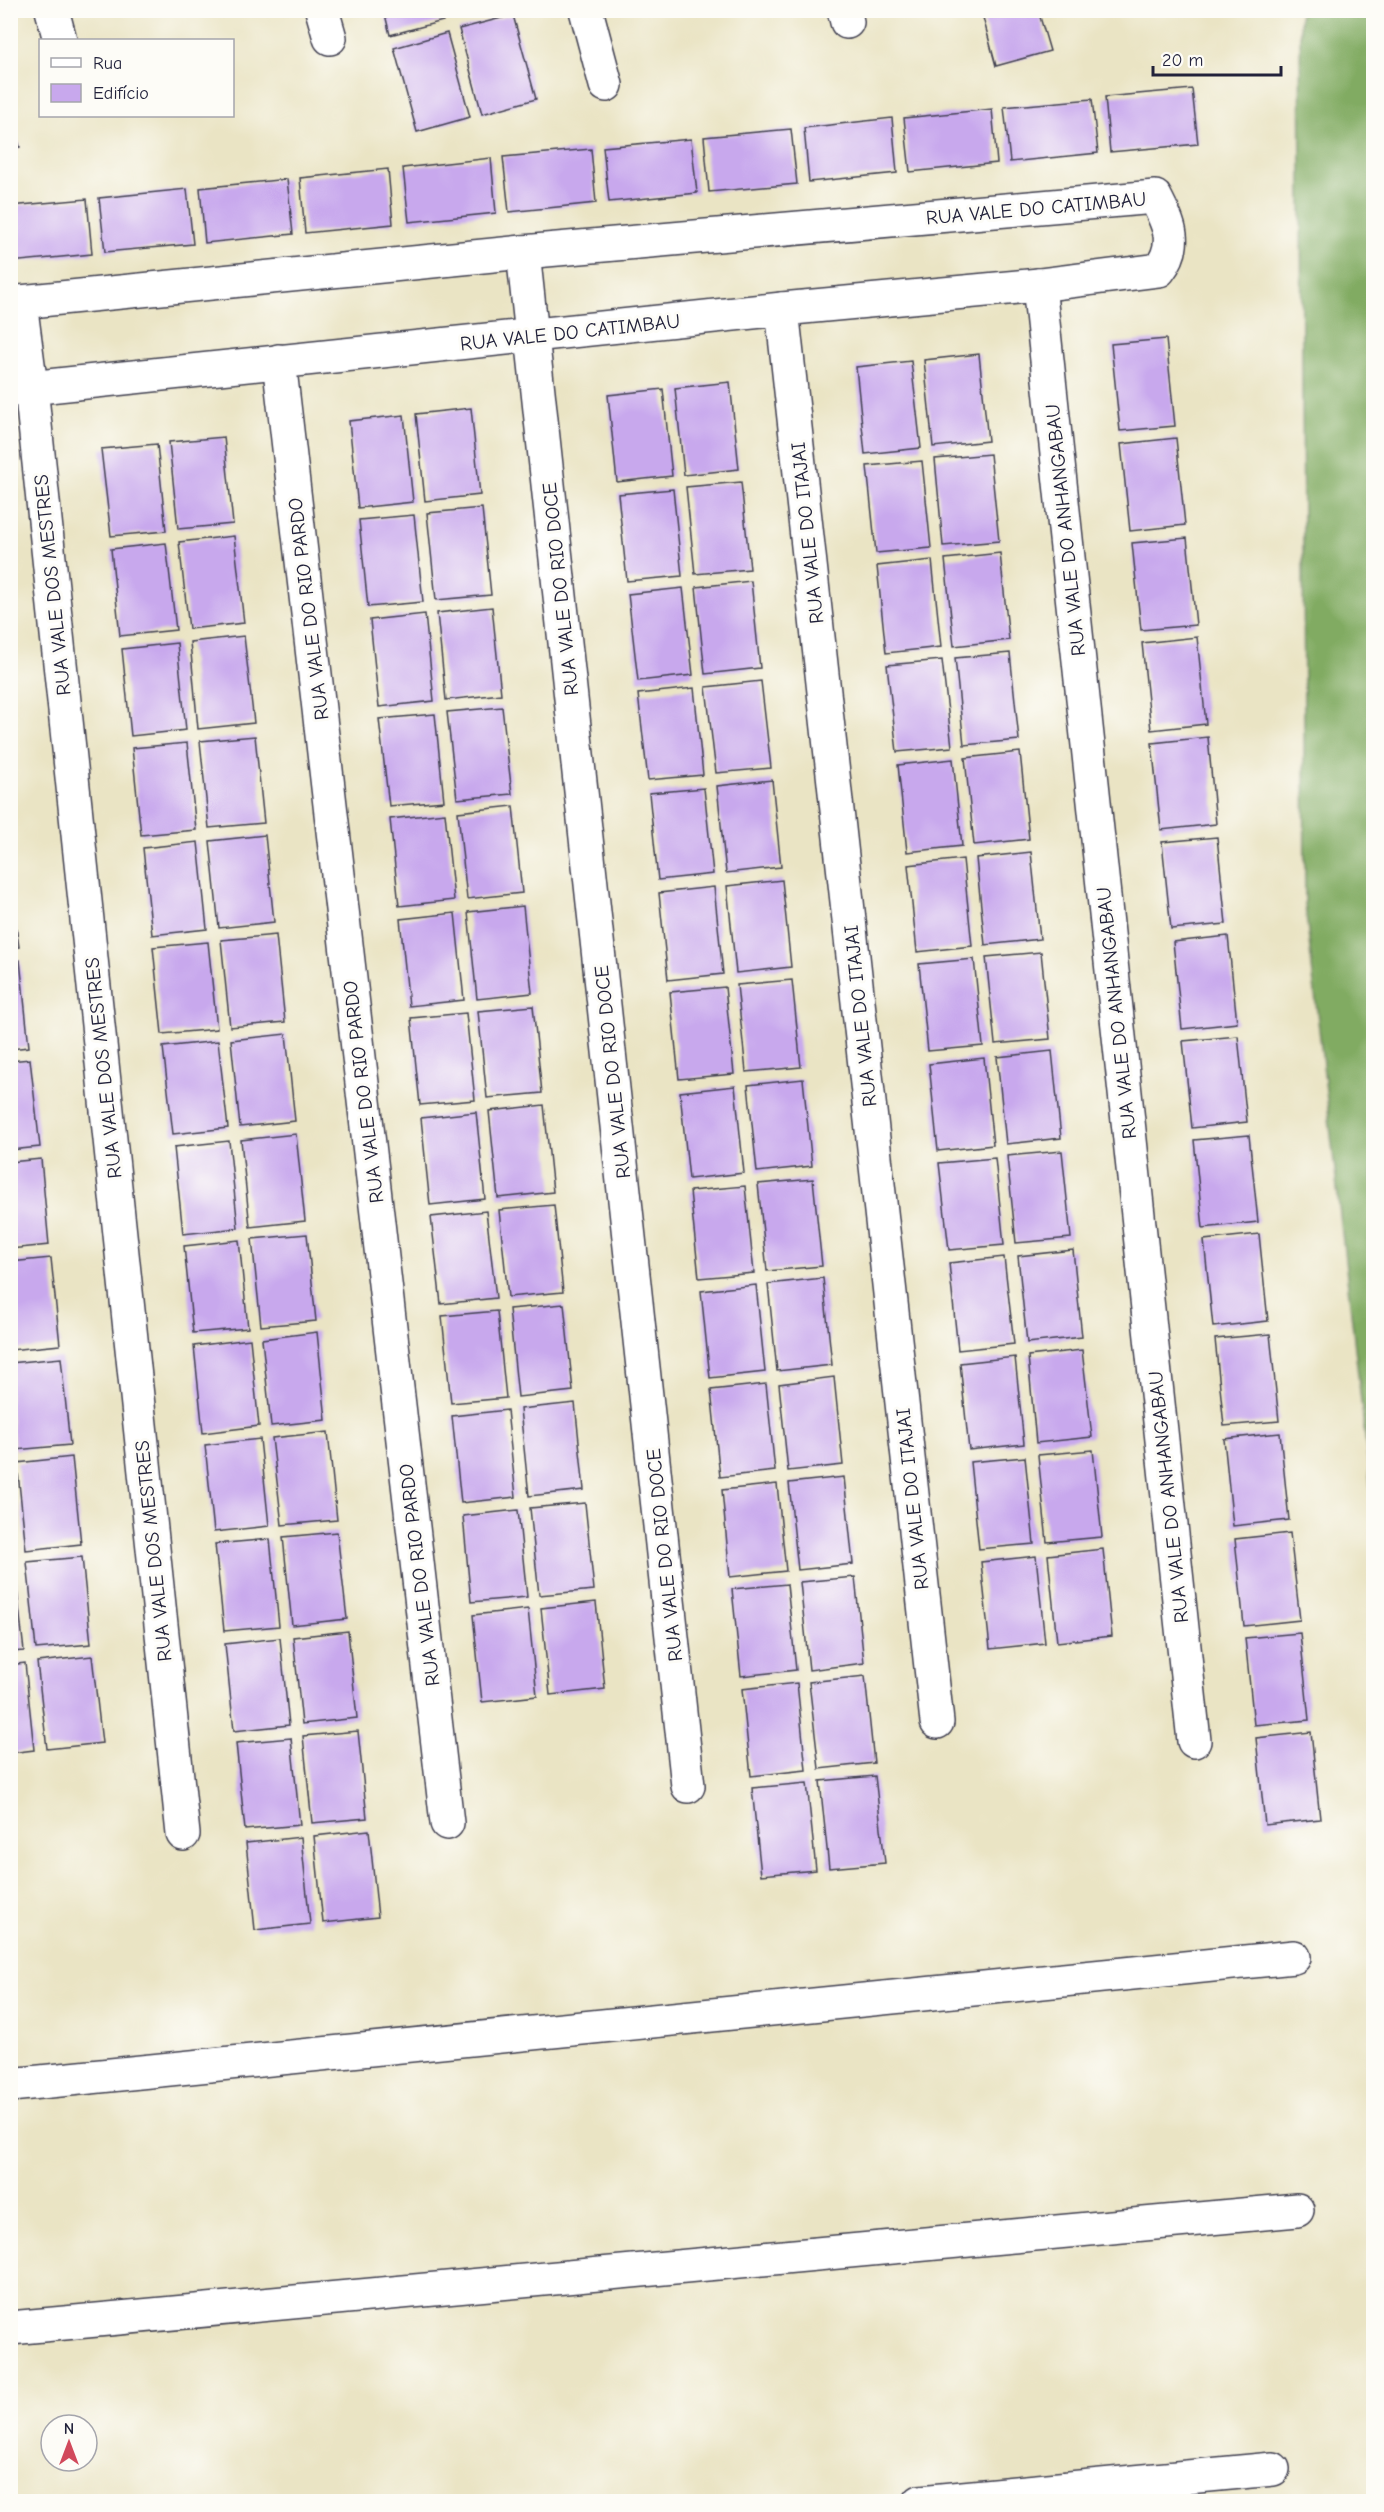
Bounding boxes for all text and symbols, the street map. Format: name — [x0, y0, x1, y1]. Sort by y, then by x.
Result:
legend — [39, 39, 234, 117]
scale bar — [1153, 39, 1280, 77]
text: 20 m — [1162, 50, 1203, 71]
text: Rua — [93, 53, 122, 74]
text: Edifício — [93, 83, 149, 104]
street label: RUA VALE DO CATIMBAU — [925, 187, 1147, 230]
street label: RUA VALE DO CATIMBAU — [459, 310, 681, 355]
street label: RUA VALE DO ANHANGABAU — [1041, 403, 1090, 657]
street label: RUA VALE DO ITAJAI — [787, 441, 828, 625]
street label: RUA VALE DOS MESTRES — [29, 473, 76, 697]
street label: RUA VALE DO RIO DOCE — [538, 481, 583, 697]
street label: RUA VALE DO RIO PARDO — [283, 496, 334, 721]
street label: RUA VALE DO ANHANGABAU — [1092, 886, 1141, 1140]
street label: RUA VALE DO ITAJAI — [840, 924, 881, 1108]
street label: RUA VALE DOS MESTRES — [80, 956, 127, 1180]
street label: RUA VALE DO RIO DOCE — [590, 964, 635, 1180]
street label: RUA VALE DO RIO PARDO — [338, 979, 389, 1204]
street label: RUA VALE DO ANHANGABAU — [1144, 1370, 1193, 1624]
street label: RUA VALE DO ITAJAI — [892, 1407, 933, 1591]
street label: RUA VALE DOS MESTRES — [130, 1439, 177, 1663]
street label: RUA VALE DO RIO DOCE — [642, 1447, 687, 1663]
street label: RUA VALE DO RIO PARDO — [394, 1462, 445, 1687]
north arrow — [39, 2413, 99, 2473]
text: N — [64, 2420, 74, 2438]

